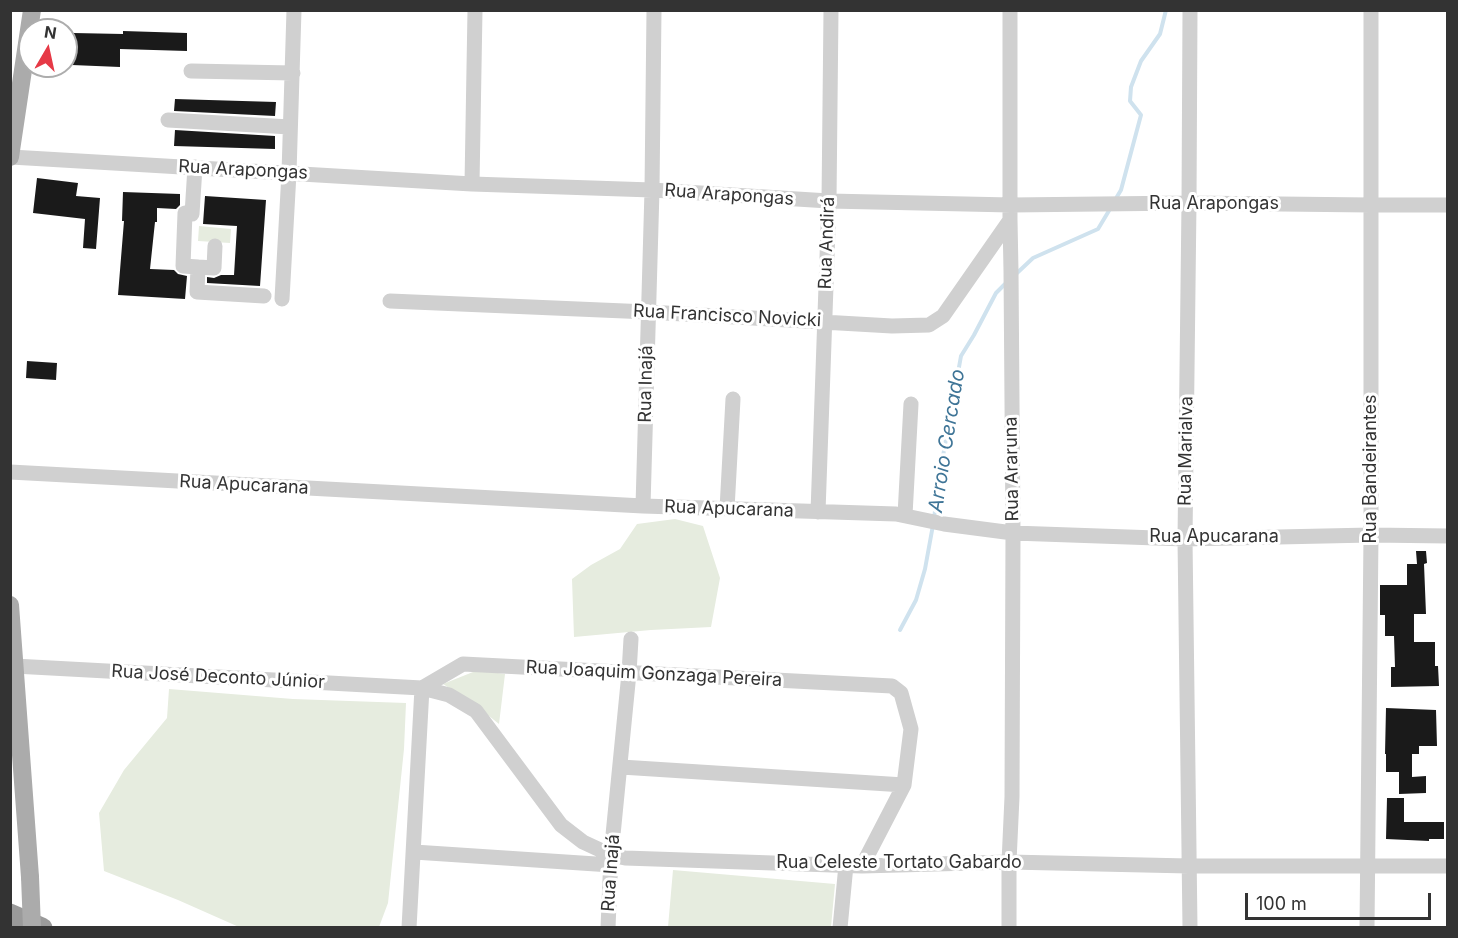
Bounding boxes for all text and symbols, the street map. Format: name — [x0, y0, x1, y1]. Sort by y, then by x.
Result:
north arrow — [18, 18, 78, 78]
text: N — [43, 21, 58, 43]
street label: Rua Arapongas — [178, 156, 308, 184]
street label: Rua Arapongas — [664, 180, 794, 210]
street label: Rua Arapongas — [1149, 193, 1279, 215]
street label: Rua Andirá — [815, 196, 839, 290]
street label: Rua Francisco Novicki — [632, 300, 822, 332]
street label: Rua Inajá — [635, 345, 657, 423]
water label: Arroio Cercado — [924, 368, 970, 514]
street label: Rua Bandeirantes — [1360, 394, 1382, 544]
street label: Rua Marialva — [1174, 396, 1198, 506]
street label: Rua Araruna — [1000, 416, 1024, 522]
street label: Rua Apucarana — [179, 471, 309, 499]
street label: Rua Apucarana — [664, 496, 794, 522]
street label: Rua Apucarana — [1149, 526, 1279, 548]
street label: Rua Joaquim Gonzaga Pereira — [525, 656, 783, 692]
street label: Rua José Deconto Júnior — [111, 661, 325, 693]
street label: Rua Inajá — [598, 834, 624, 912]
street label: Rua Celeste Tortato Gabardo — [776, 852, 1022, 874]
scale bar — [1248, 881, 1434, 919]
text: 100 m — [1256, 893, 1307, 914]

